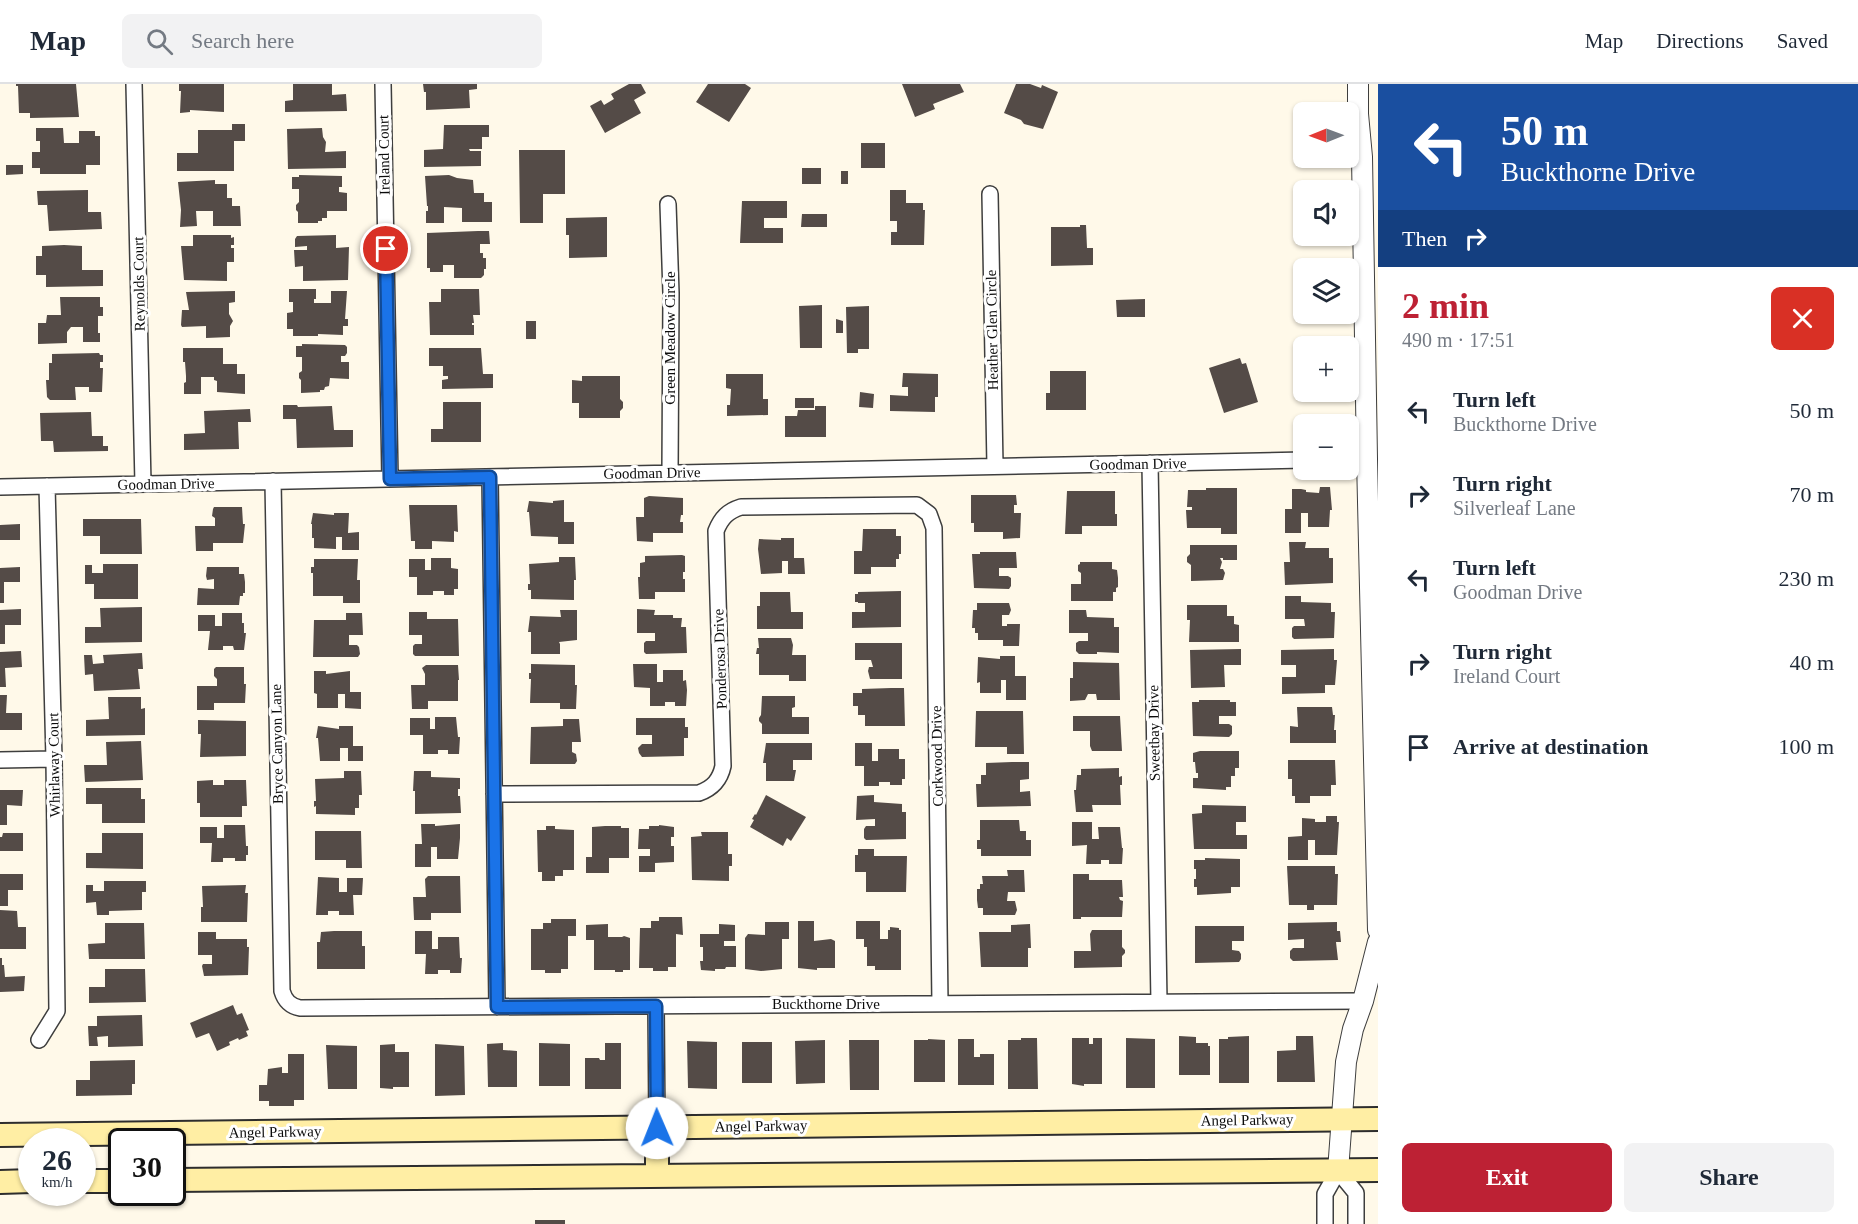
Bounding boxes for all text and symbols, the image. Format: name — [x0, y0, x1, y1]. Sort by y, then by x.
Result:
search box — [122, 14, 542, 68]
text: Map — [30, 25, 86, 56]
icon: search — [143, 25, 176, 58]
text: Search here — [191, 28, 294, 53]
text: Map — [1585, 29, 1623, 53]
text: Directions — [1656, 29, 1744, 53]
text: Saved — [1777, 29, 1828, 53]
north arrow — [1293, 102, 1359, 168]
map controls — [1293, 102, 1359, 480]
icon: left — [1402, 108, 1480, 186]
text: 50 m — [1501, 108, 1589, 154]
street label: Ireland Court — [375, 114, 393, 195]
text: Buckthorne Drive — [1501, 157, 1695, 187]
button: sound — [1293, 180, 1359, 246]
icon: right — [1459, 222, 1492, 255]
pin — [360, 223, 411, 274]
text: Then — [1402, 226, 1447, 251]
icon: arrive — [369, 232, 402, 265]
street label: Reynolds Court — [130, 236, 148, 331]
button: layers — [1293, 258, 1359, 324]
street label: Heather Glen Circle — [983, 269, 1001, 391]
street label: Green Meadow Circle — [662, 271, 678, 405]
text: 2 min — [1402, 286, 1489, 326]
button: close — [1771, 287, 1834, 350]
text: 490 m · 17:51 — [1402, 329, 1515, 351]
button: + — [1293, 336, 1359, 402]
text: Turn left — [1453, 387, 1536, 412]
icon: left — [1402, 395, 1435, 428]
text: 50 m — [1789, 398, 1834, 423]
text: Buckthorne Drive — [1453, 413, 1597, 435]
button: − — [1293, 414, 1359, 480]
street label: Goodman Drive — [1089, 455, 1187, 473]
street label: Goodman Drive — [603, 464, 701, 482]
text: Turn right — [1453, 471, 1552, 496]
street label: Goodman Drive — [117, 475, 215, 493]
icon: right — [1402, 479, 1435, 512]
text: 70 m — [1789, 482, 1834, 507]
text: Silverleaf Lane — [1453, 497, 1576, 519]
text: Turn left — [1453, 555, 1536, 580]
icon: left — [1402, 563, 1435, 596]
text: 230 m — [1778, 566, 1834, 591]
text: Goodman Drive — [1453, 581, 1582, 603]
street label: Ponderosa Drive — [710, 608, 730, 709]
text: Turn right — [1453, 639, 1552, 664]
icon: right — [1402, 647, 1435, 680]
text: 40 m — [1789, 650, 1834, 675]
text: Ireland Court — [1453, 665, 1560, 687]
street label: Bryce Canyon Lane — [268, 684, 286, 804]
street label: Sweetbay Drive — [1145, 684, 1163, 781]
street label: Corkwood Drive — [928, 705, 946, 807]
street label: Whirlaway Court — [45, 712, 63, 817]
icon: arrive — [1402, 731, 1435, 764]
text: Arrive at destination — [1453, 734, 1649, 759]
text: 100 m — [1778, 734, 1834, 759]
street label: Buckthorne Drive — [772, 996, 880, 1012]
position arrow — [625, 1096, 689, 1160]
street label: Angel Parkway — [1200, 1111, 1294, 1129]
street label: Angel Parkway — [714, 1117, 808, 1135]
street label: Angel Parkway — [228, 1123, 322, 1141]
speed limit sign: 30 — [108, 1128, 186, 1206]
text: 26 — [42, 1143, 72, 1176]
button: Exit — [1402, 1143, 1612, 1212]
button: Share — [1624, 1143, 1834, 1212]
text: km/h — [42, 1174, 72, 1190]

